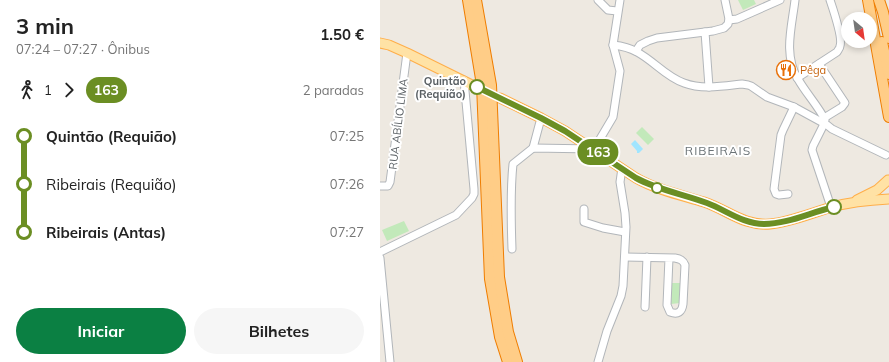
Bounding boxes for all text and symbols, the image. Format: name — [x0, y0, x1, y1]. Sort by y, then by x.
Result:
text: 3 min — [16, 12, 74, 40]
north arrow — [841, 12, 877, 48]
map controls — [841, 12, 877, 48]
text: 1.50 € — [320, 25, 364, 44]
text: 07:24 – 07:27 · Ônibus — [16, 41, 150, 57]
restaurant icon: Pêga — [775, 59, 797, 81]
place label: Pêga — [800, 63, 826, 77]
place label: Quintão (Requião) — [415, 74, 466, 101]
street label: RUA ABÍLIO LIMA — [385, 78, 411, 170]
icon: walk — [16, 79, 38, 101]
icon: forward — [58, 79, 80, 101]
marker: Quintão (Requião) — [469, 79, 485, 95]
text: 163 — [94, 81, 119, 99]
text: 1 — [44, 82, 52, 98]
text: 2 paradas — [303, 82, 364, 98]
text: Quintão (Requião) — [46, 127, 177, 146]
text: 07:25 — [330, 128, 364, 144]
line badge: 163 — [575, 139, 621, 165]
text: 163 — [585, 143, 611, 161]
district label: RIBEIRAIS — [685, 143, 751, 158]
text: Ribeirais (Requião) — [46, 175, 177, 194]
text: 07:26 — [330, 176, 364, 192]
unlabelled marker — [651, 182, 663, 194]
unlabelled marker — [826, 199, 842, 215]
text: Ribeirais (Antas) — [46, 223, 166, 242]
text: 07:27 — [330, 224, 364, 240]
button: Iniciar — [16, 308, 186, 354]
button: Bilhetes — [194, 308, 364, 354]

